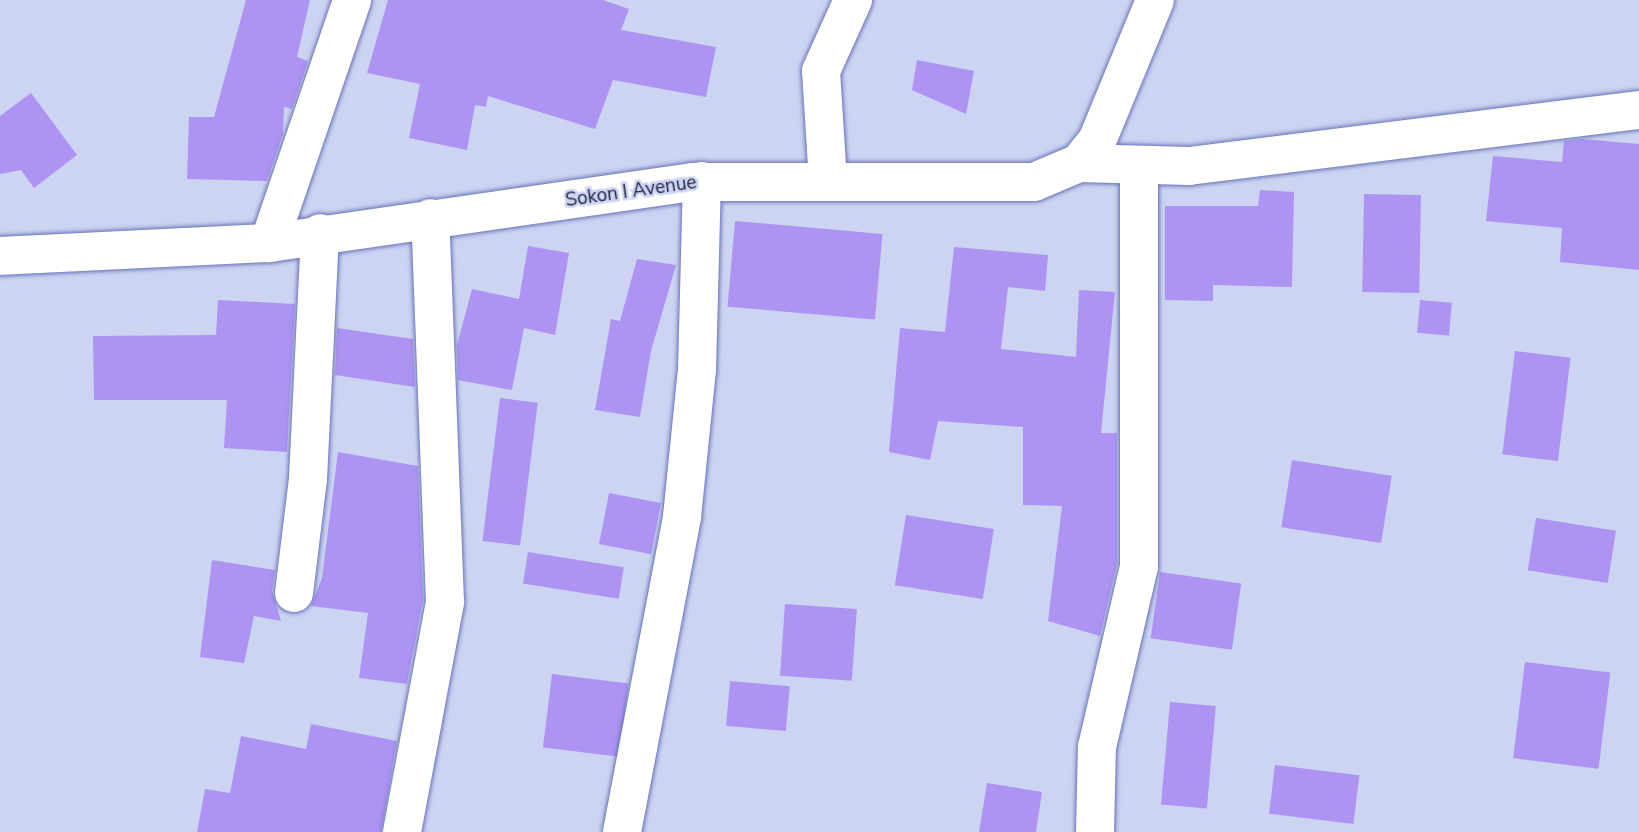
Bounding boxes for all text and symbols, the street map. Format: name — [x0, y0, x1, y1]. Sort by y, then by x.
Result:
street label: Sokon I Avenue — [564, 172, 698, 212]

